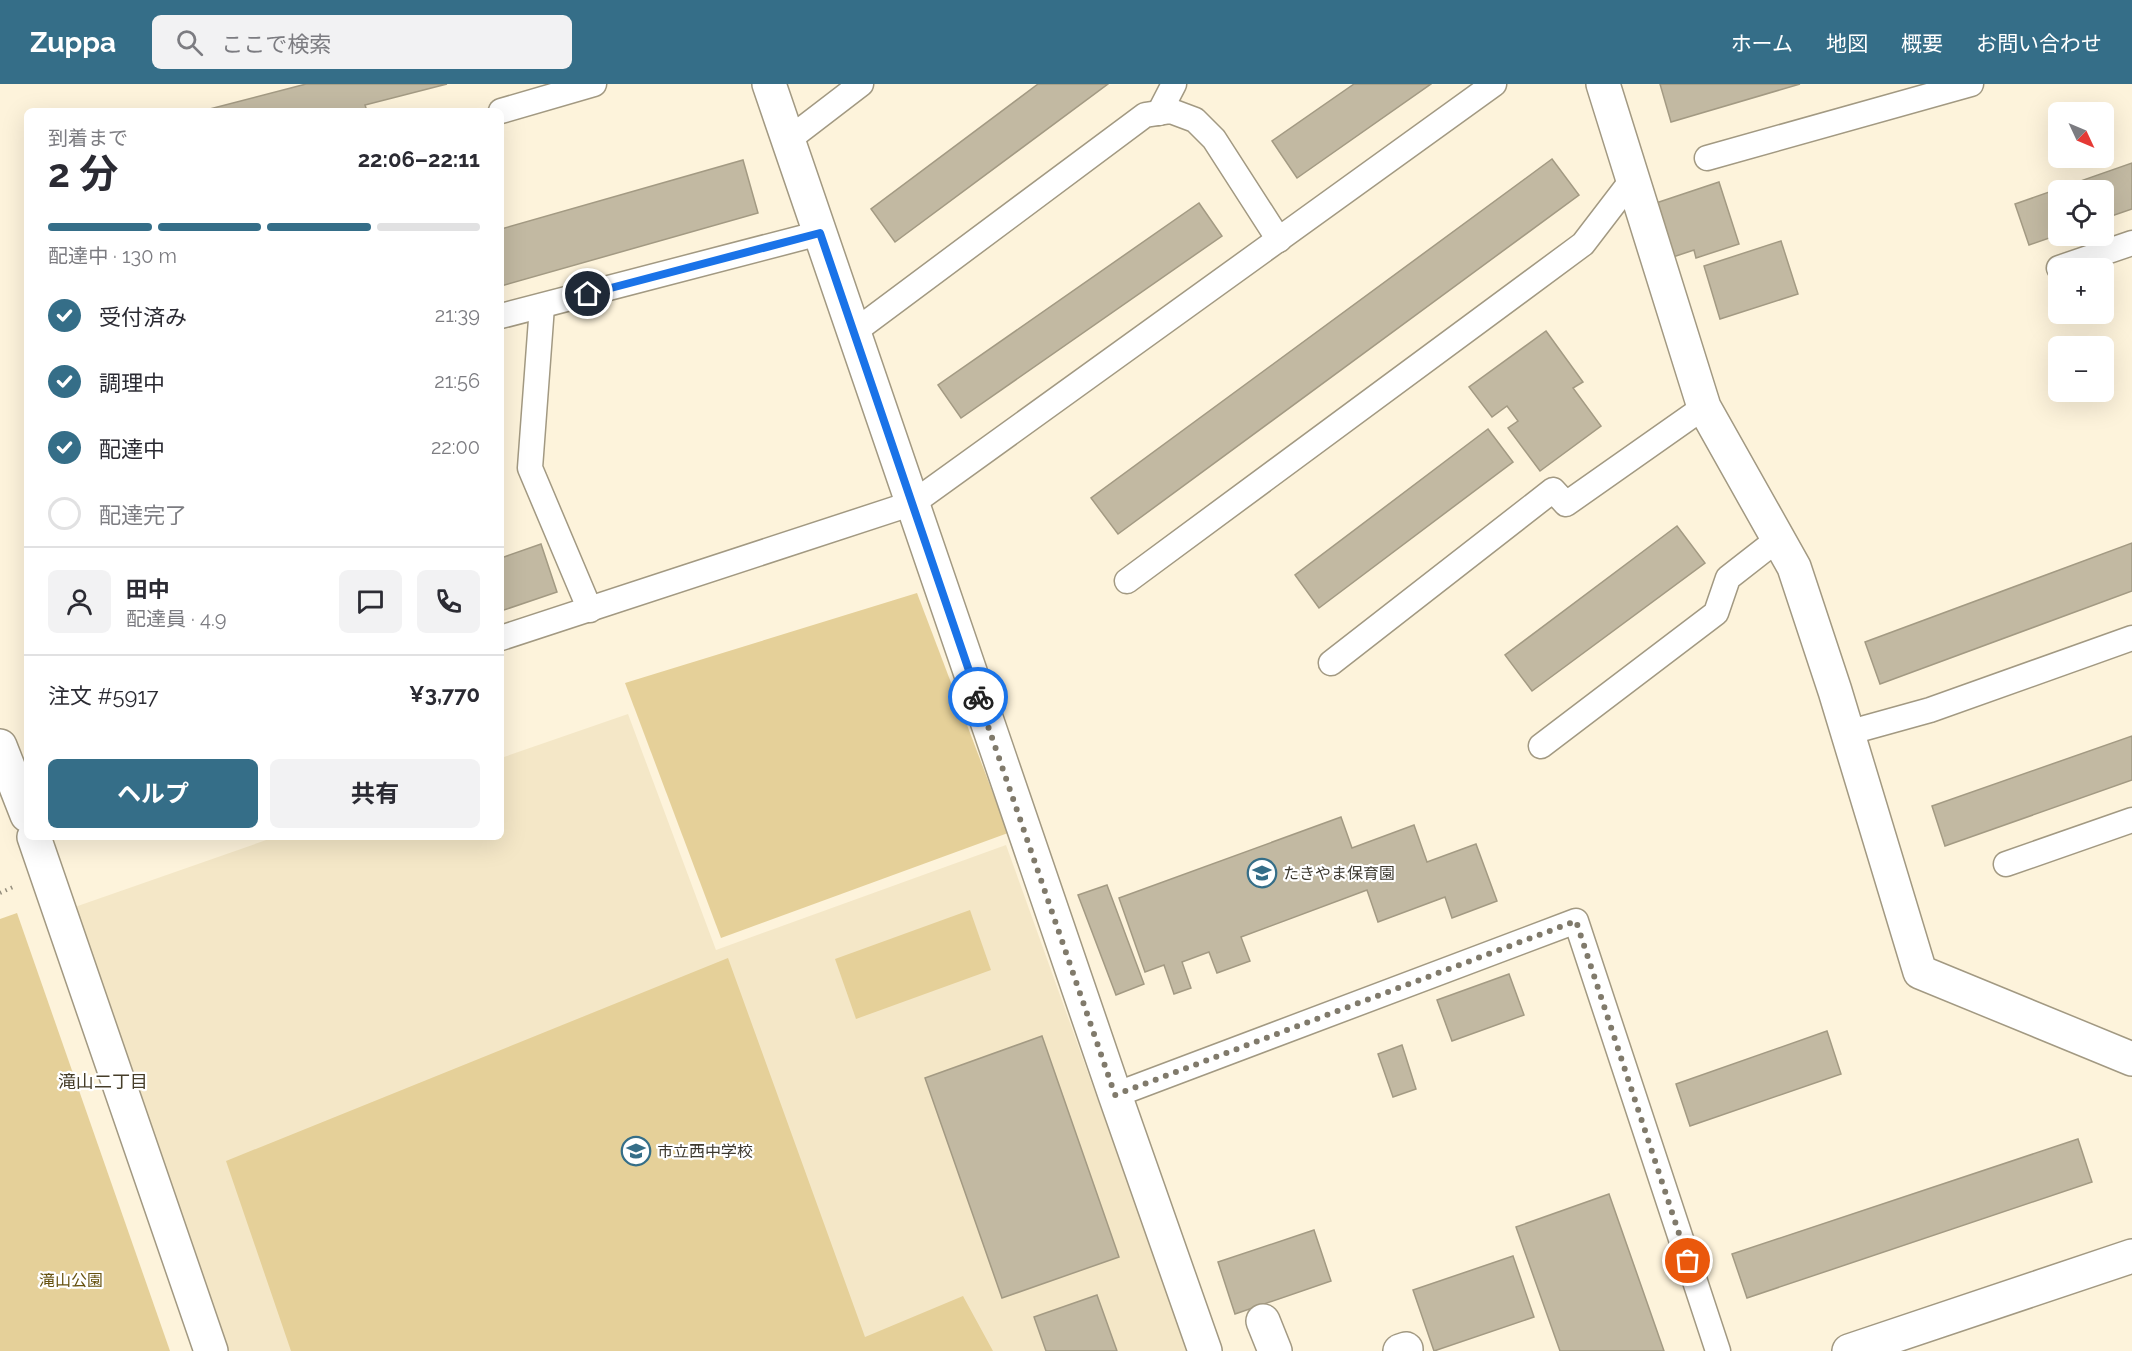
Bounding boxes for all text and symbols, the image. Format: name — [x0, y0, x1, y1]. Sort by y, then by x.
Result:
search box — [152, 15, 572, 69]
text: Zuppa — [30, 26, 116, 59]
icon: search — [173, 26, 206, 59]
text: ここで検索 — [221, 31, 331, 57]
text: ホーム — [1731, 31, 1793, 56]
text: 地図 — [1826, 31, 1868, 56]
text: 概要 — [1901, 31, 1943, 56]
text: お問い合わせ — [1976, 31, 2102, 56]
north arrow — [2048, 102, 2114, 168]
map controls — [2048, 102, 2114, 402]
text: 到着まで — [48, 126, 128, 150]
text: 22:06–22:11 — [358, 146, 480, 172]
text: 2 分 — [48, 150, 118, 196]
button: locate — [2048, 180, 2114, 246]
text: 配達中 · 130 m — [48, 244, 177, 268]
button: + — [2048, 258, 2114, 324]
pin — [562, 268, 613, 319]
icon: home — [571, 277, 604, 310]
icon: check — [48, 299, 81, 332]
text: 21:39 — [435, 303, 480, 327]
text: 受付済み — [99, 304, 187, 330]
button: − — [2048, 336, 2114, 402]
icon: check — [48, 365, 81, 398]
text: 21:56 — [434, 369, 480, 393]
text: 調理中 — [99, 370, 165, 396]
icon: check — [48, 431, 81, 464]
text: 22:00 — [431, 435, 480, 459]
text: 配達中 — [99, 436, 165, 462]
text: 配達完了 — [99, 502, 187, 528]
button: person — [48, 570, 111, 633]
button: chat — [339, 570, 402, 633]
button: phone — [417, 570, 480, 633]
text: 田中 — [126, 576, 170, 602]
text: 配達員 · 4.9 — [126, 607, 226, 631]
courier — [948, 667, 1008, 727]
text: ¥3,770 — [409, 681, 480, 707]
icon: bike — [962, 681, 995, 714]
text: 注文 #5917 — [48, 683, 159, 709]
button: ヘルプ — [48, 759, 258, 828]
button: 共有 — [270, 759, 480, 828]
school or university icon: たきやま保育園 — [1246, 857, 1278, 889]
place label: たきやま保育園 — [1283, 864, 1395, 883]
district label: 滝山二丁目 — [58, 1071, 148, 1092]
school or university icon: 市立西中学校 — [620, 1135, 652, 1167]
place label: 市立西中学校 — [657, 1142, 753, 1161]
pin — [1662, 1235, 1713, 1286]
icon: bag — [1671, 1244, 1704, 1277]
park label: 滝山公園 — [39, 1271, 103, 1290]

